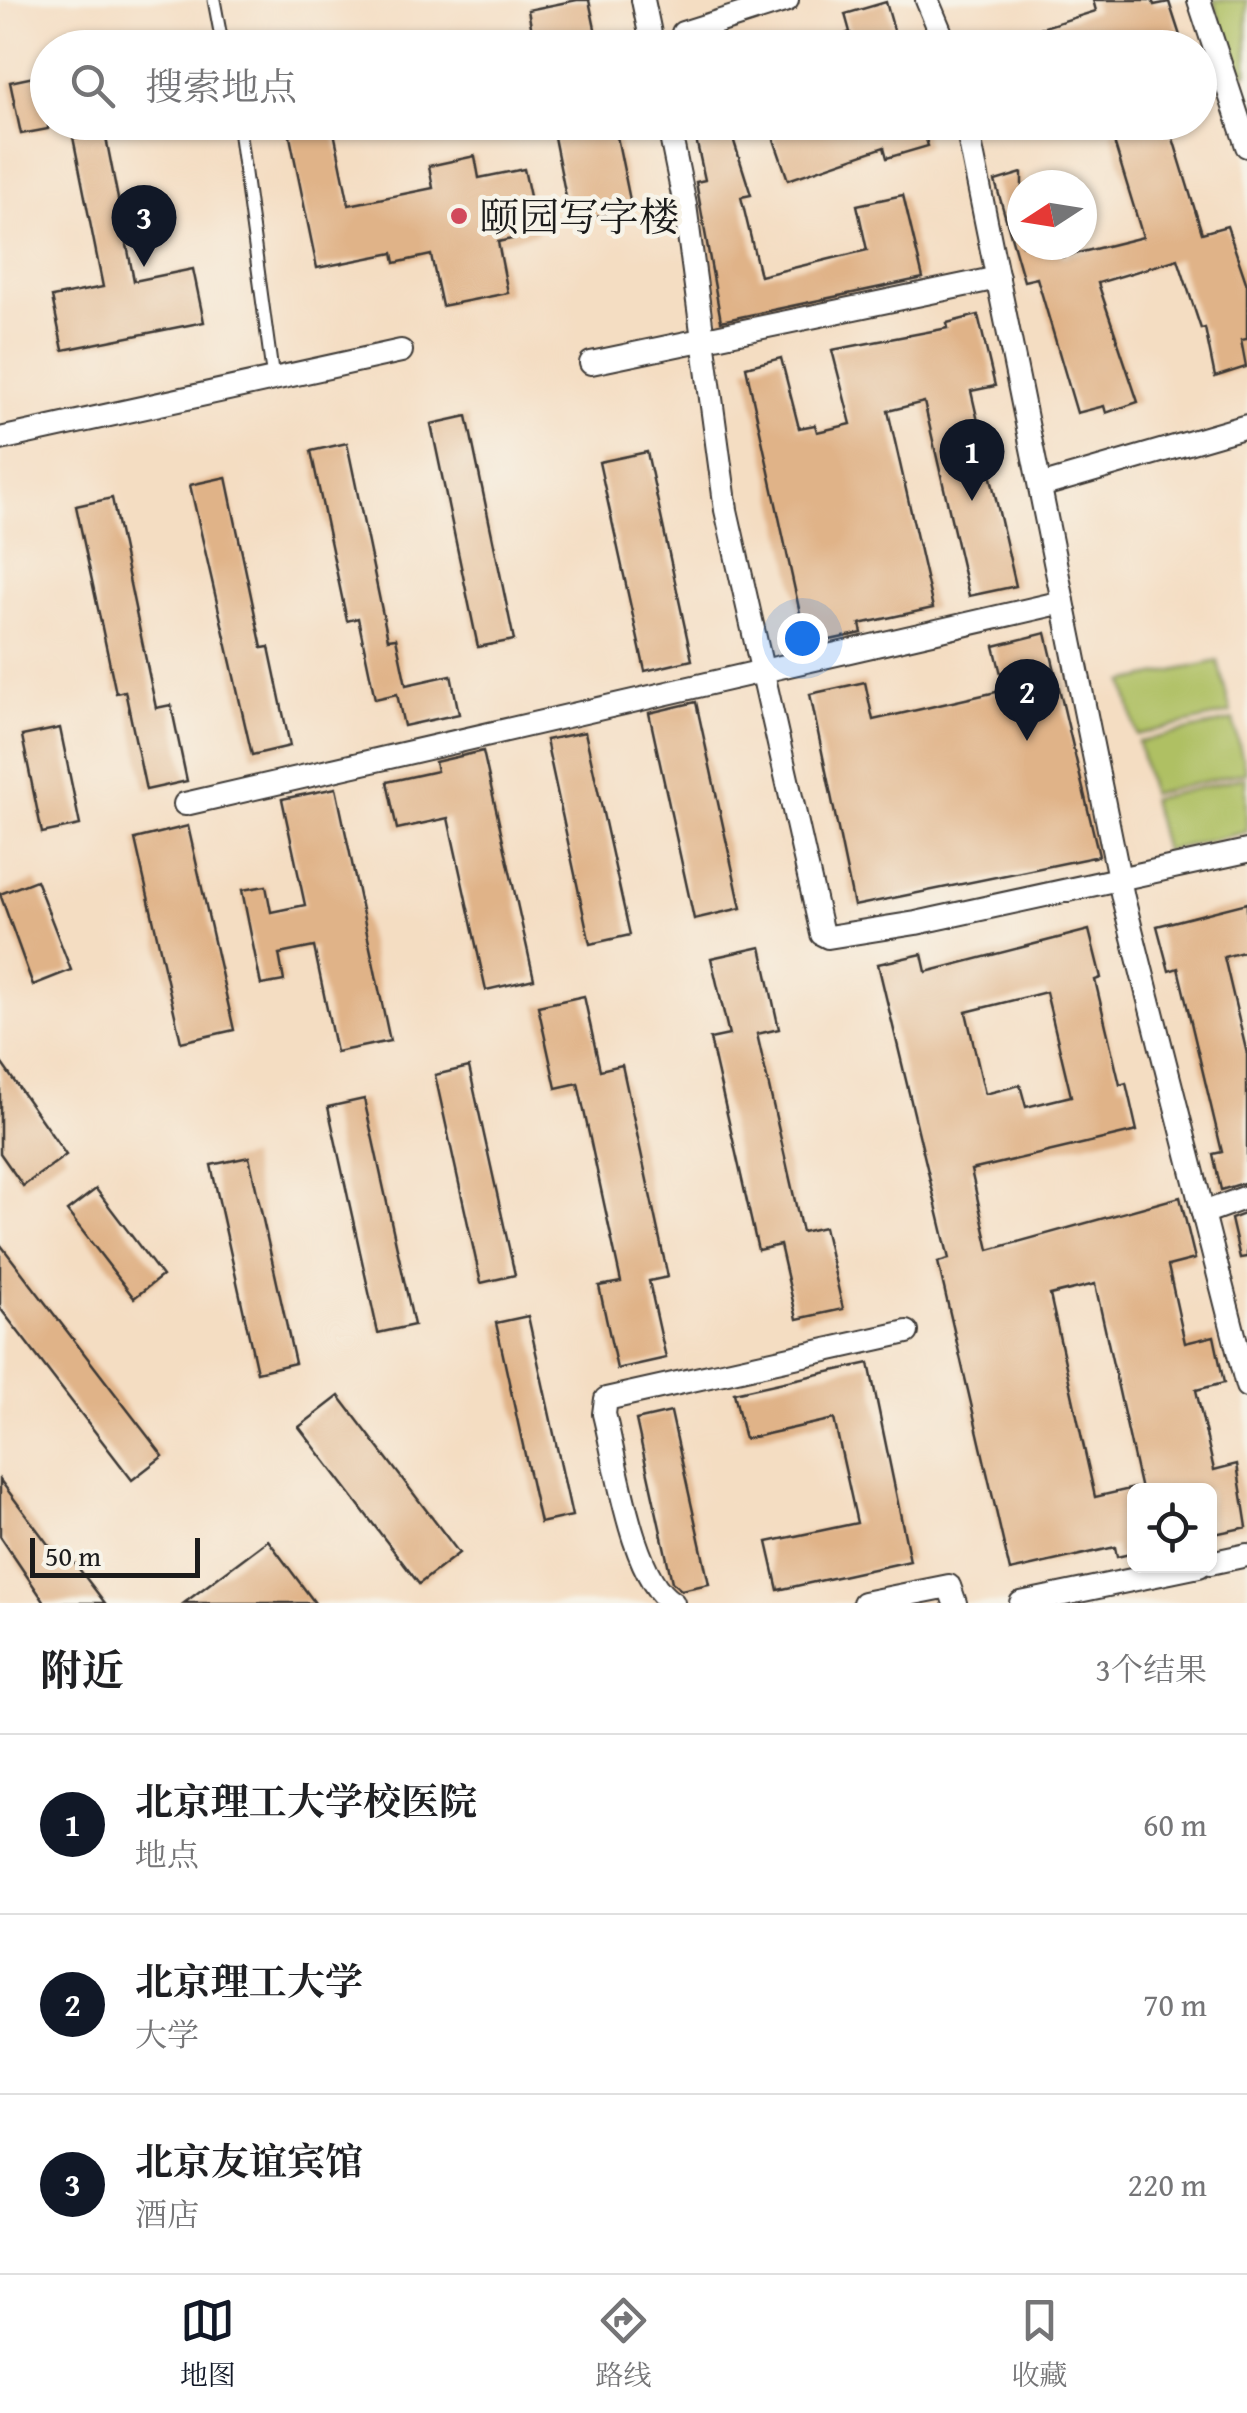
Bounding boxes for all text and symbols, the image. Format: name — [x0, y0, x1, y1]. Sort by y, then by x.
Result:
search box — [30, 30, 1217, 140]
icon: search — [65, 58, 120, 113]
text: 搜索地点 — [145, 58, 297, 114]
north arrow — [1007, 170, 1097, 260]
pin: 3 — [112, 184, 176, 267]
place label: 颐园写字楼 — [479, 187, 679, 246]
marker: 颐园写字楼 — [448, 205, 470, 227]
pin: 1 — [940, 418, 1004, 501]
your location — [777, 613, 828, 664]
pin: 2 — [994, 658, 1060, 741]
map controls — [1127, 1483, 1217, 1573]
button: locate — [1127, 1483, 1217, 1573]
scale bar — [30, 1533, 200, 1578]
text: 50 m — [45, 1535, 101, 1576]
text: 附近 — [40, 1639, 124, 1700]
text: 3个结果 — [1096, 1646, 1207, 1693]
text: 北京理工大学校医院 — [135, 1773, 477, 1829]
text: 1 — [64, 1801, 81, 1848]
text: 60 m — [1143, 1801, 1207, 1848]
text: 地点 — [135, 1831, 199, 1878]
text: 北京理工大学 — [135, 1953, 363, 2009]
text: 2 — [64, 1981, 81, 2028]
text: 70 m — [1143, 1981, 1207, 2028]
text: 大学 — [135, 2011, 199, 2058]
text: 北京友谊宾馆 — [135, 2133, 363, 2189]
text: 3 — [64, 2161, 81, 2208]
text: 220 m — [1128, 2161, 1207, 2208]
text: 酒店 — [135, 2191, 199, 2238]
tab: 地图 — [180, 2293, 236, 2395]
tab: 路线 — [595, 2293, 651, 2395]
tab: 收藏 — [1011, 2293, 1067, 2395]

